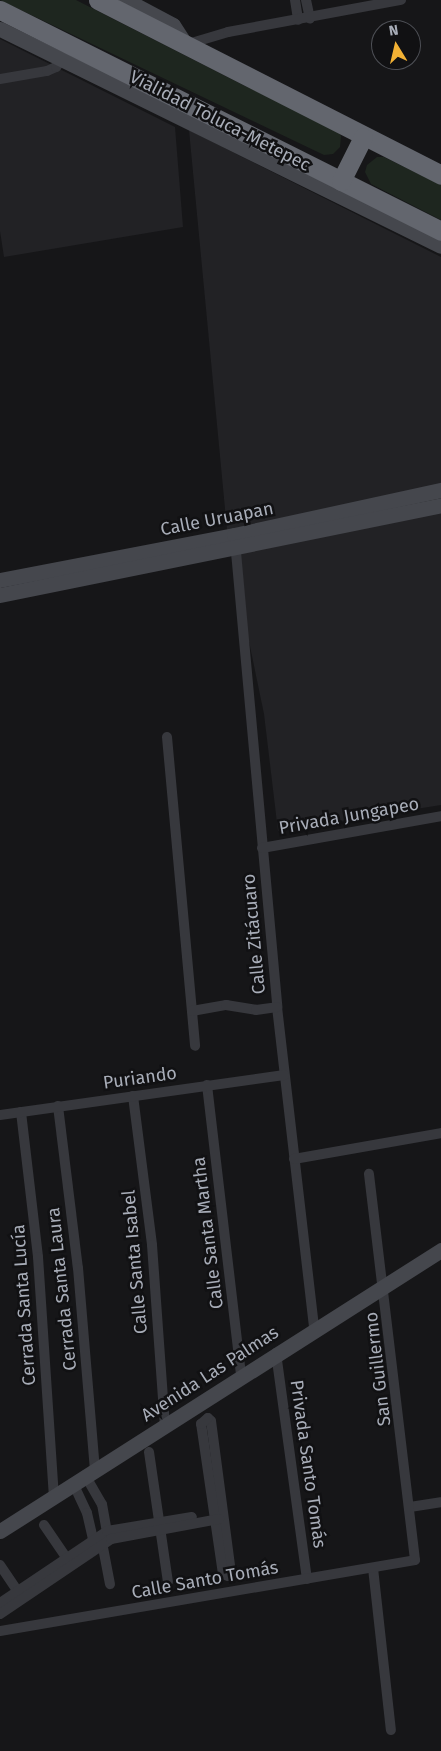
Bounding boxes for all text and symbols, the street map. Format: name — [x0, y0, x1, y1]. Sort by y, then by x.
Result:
north arrow — [371, 20, 421, 70]
text: N — [388, 22, 400, 40]
street label: Vialidad Toluca-Metepec — [126, 66, 314, 176]
street label: Calle Uruapan — [159, 497, 275, 541]
street label: Privada Jungapeo — [277, 793, 421, 839]
street label: Calle Zitácuaro — [238, 873, 270, 995]
street label: Puriando — [102, 1062, 178, 1094]
street label: Calle Santa Martha — [188, 1156, 228, 1310]
street label: Calle Santa Isabel — [118, 1189, 152, 1335]
street label: Cerrada Santa Laura — [43, 1206, 81, 1372]
street label: Cerrada Santa Lucía — [8, 1224, 40, 1386]
street label: San Guillermo — [360, 1311, 396, 1427]
street label: Avenida Las Palmas — [137, 1322, 283, 1426]
street label: Privada Santo Tomás — [285, 1378, 331, 1550]
street label: Calle Santo Tomás — [130, 1556, 280, 1604]

